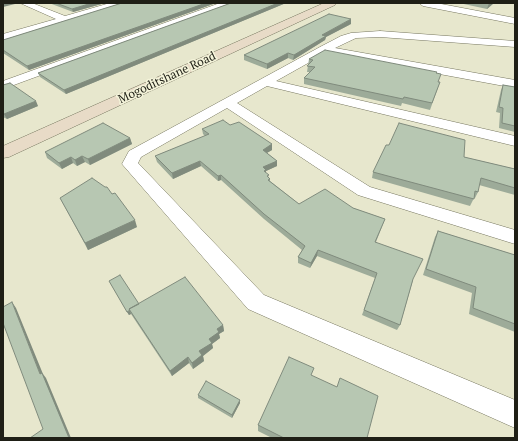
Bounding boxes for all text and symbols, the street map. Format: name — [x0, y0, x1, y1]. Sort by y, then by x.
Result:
street label: Mogoditshane Road — [116, 49, 218, 107]

